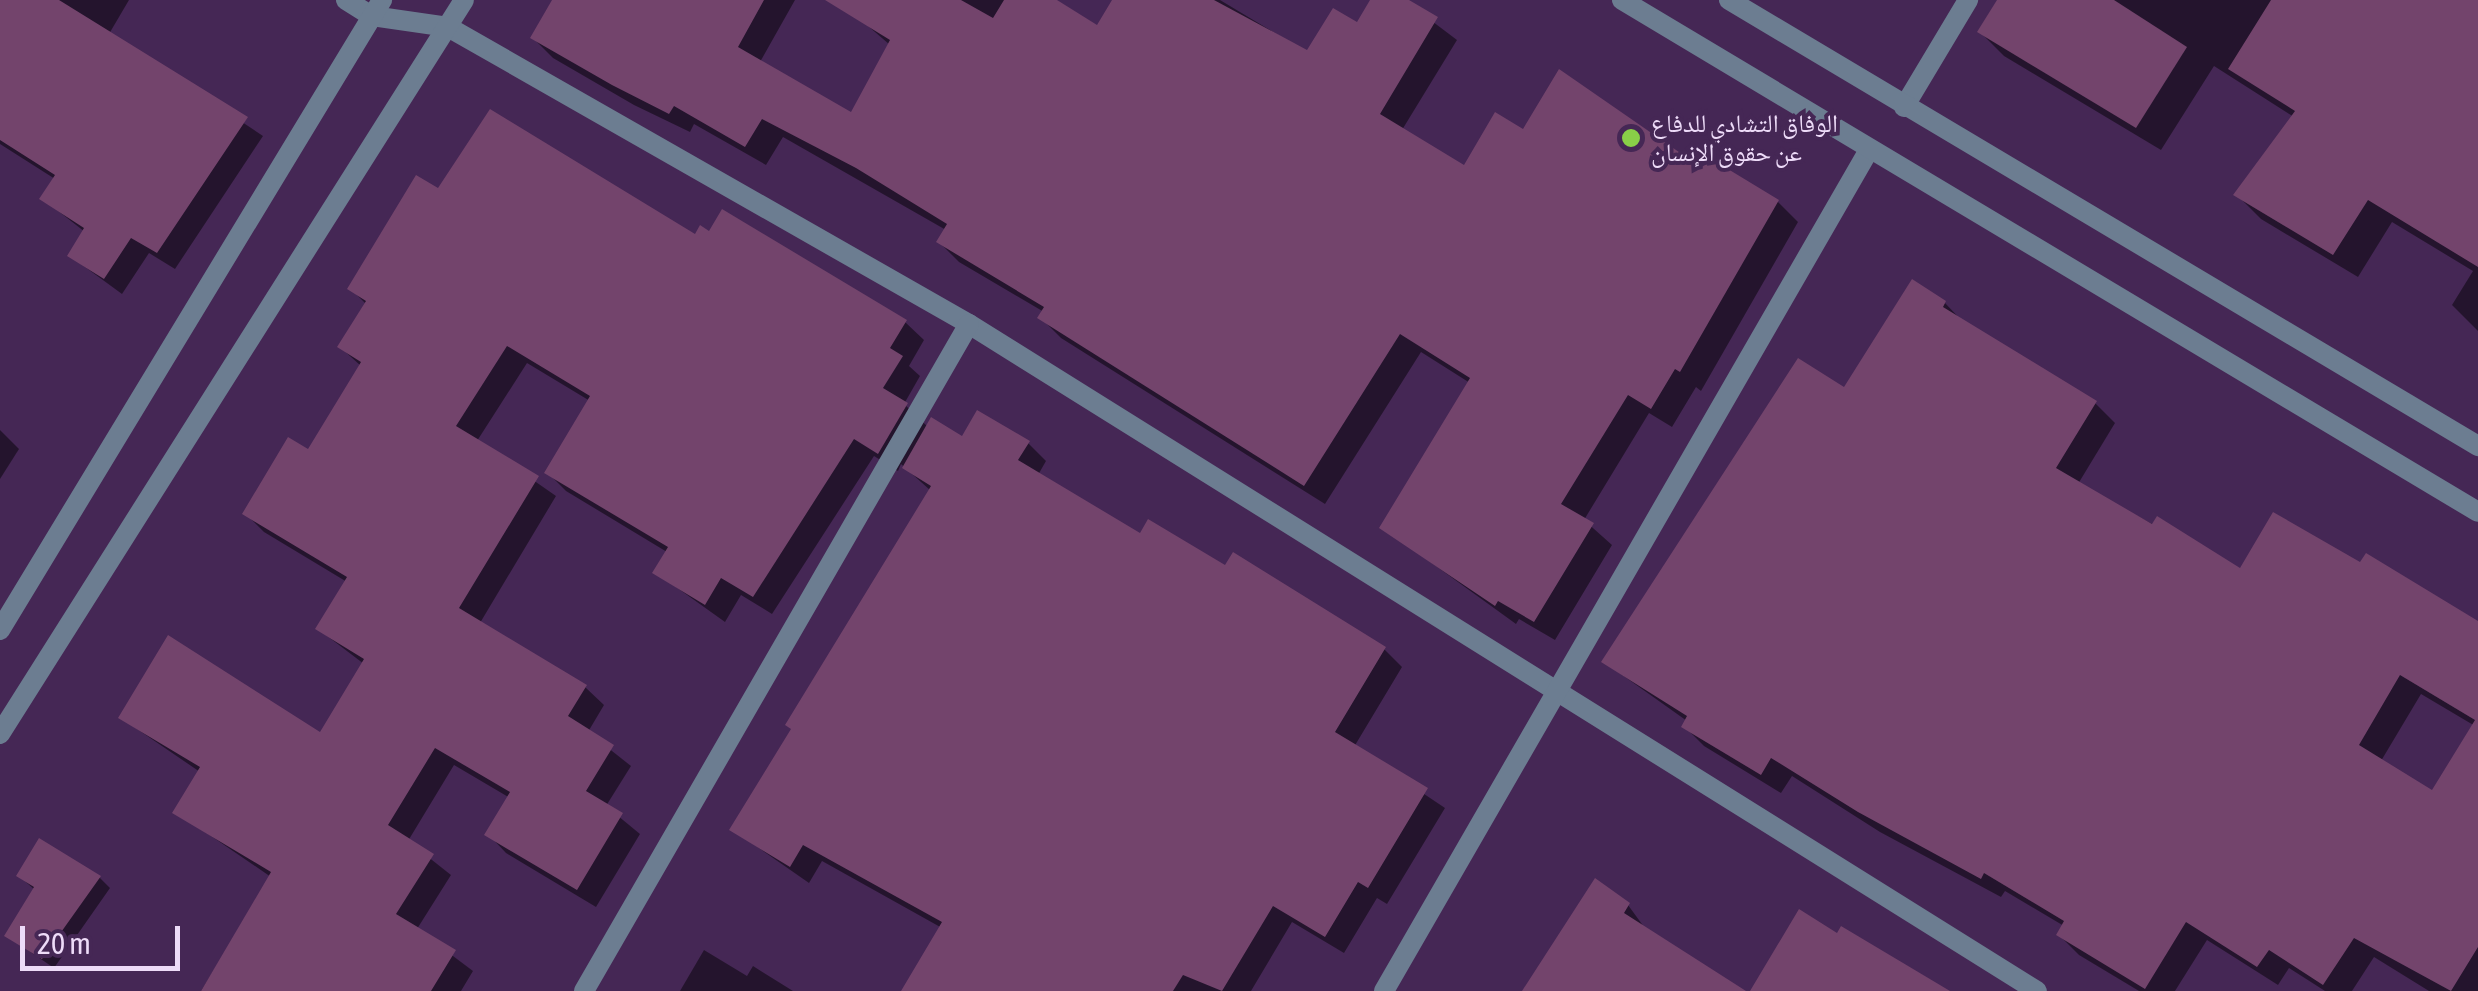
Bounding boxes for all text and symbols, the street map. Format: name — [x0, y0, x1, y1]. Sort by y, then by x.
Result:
place label: الوفاق التشادي للدفاع عن حقوق الإنسان — [1651, 109, 1838, 168]
marker: الوفاق التشادي للدفاع عن حقوق الإنسان — [1620, 127, 1642, 149]
scale bar — [25, 906, 185, 968]
text: 20 m — [37, 926, 91, 960]

